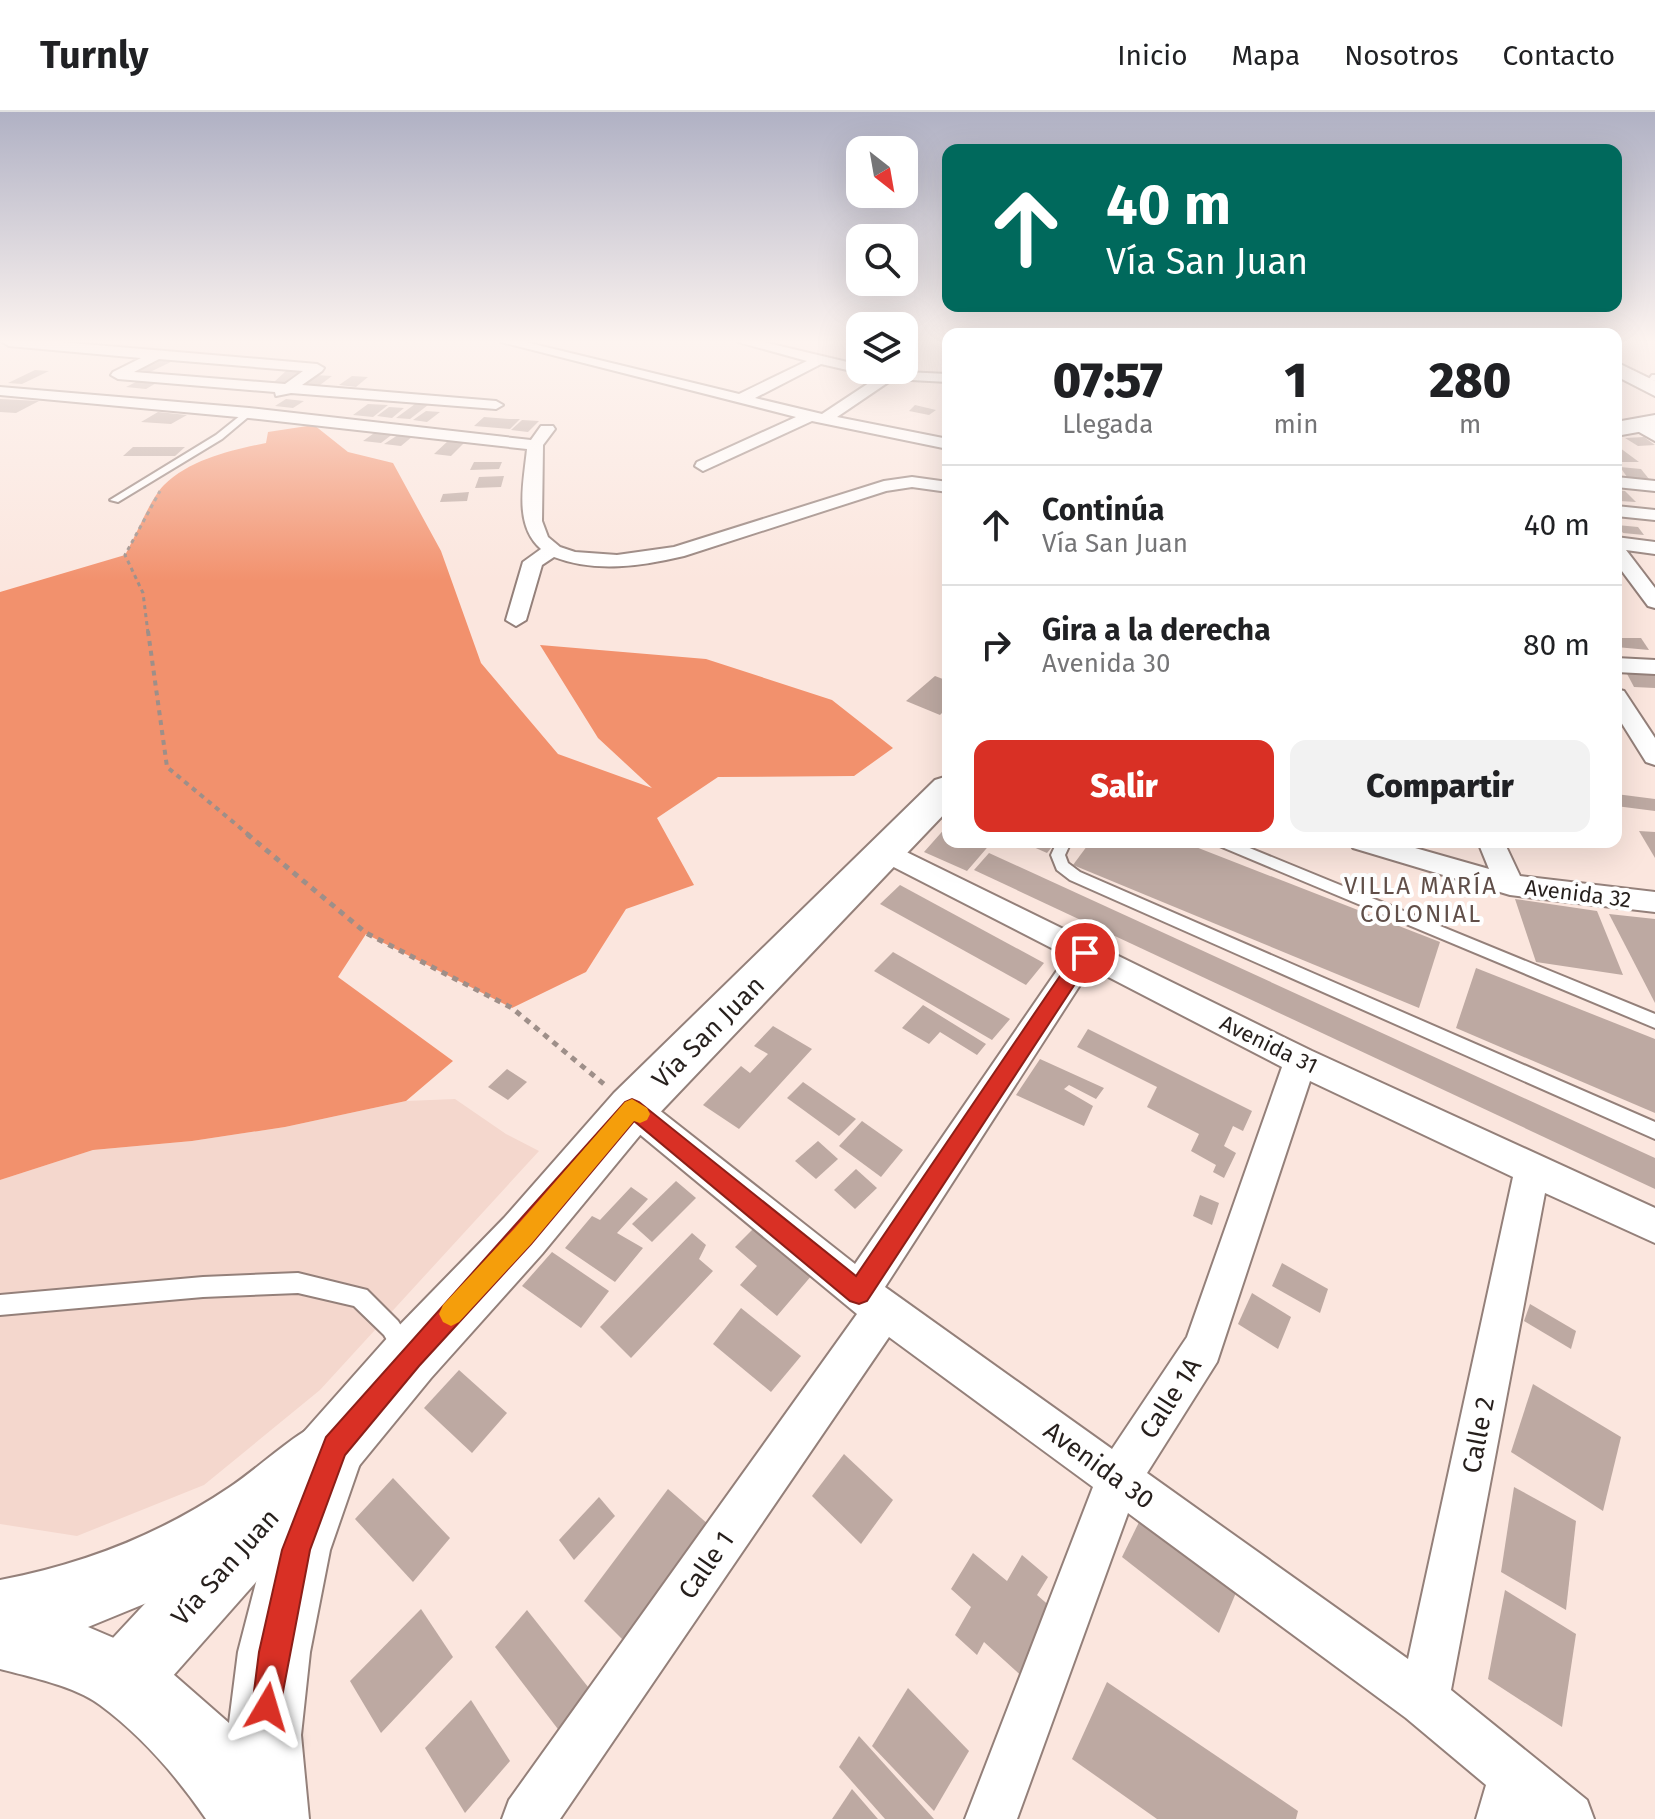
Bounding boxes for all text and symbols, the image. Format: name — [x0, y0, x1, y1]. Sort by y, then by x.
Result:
text: Turnly — [40, 32, 149, 78]
text: Inicio — [1117, 39, 1188, 72]
text: Mapa — [1232, 39, 1300, 72]
text: Nosotros — [1344, 39, 1459, 72]
text: Contacto — [1503, 39, 1615, 72]
north arrow — [846, 136, 918, 208]
map controls — [846, 136, 918, 384]
text: 40 m — [1106, 172, 1231, 239]
icon: ahead — [974, 176, 1078, 280]
button: search — [846, 224, 918, 296]
text: Vía San Juan — [1106, 240, 1308, 284]
button: layers — [846, 312, 918, 384]
text: 07:57 — [1053, 352, 1163, 410]
text: 1 — [1285, 352, 1307, 410]
text: 280 — [1429, 352, 1511, 410]
text: Llegada — [1062, 409, 1153, 440]
text: min — [1274, 409, 1318, 440]
text: m — [1459, 409, 1481, 440]
text: Continúa — [1042, 492, 1164, 528]
icon: ahead — [974, 503, 1018, 547]
text: 40 m — [1524, 507, 1590, 543]
text: Vía San Juan — [1042, 528, 1188, 559]
text: Gira a la derecha — [1042, 612, 1271, 648]
icon: right — [974, 623, 1018, 667]
text: 80 m — [1523, 627, 1590, 663]
text: Avenida 30 — [1042, 648, 1170, 679]
button: Salir — [974, 740, 1274, 832]
button: Compartir — [1290, 740, 1590, 832]
district label: VILLA MARÍA COLONIAL — [1344, 871, 1498, 928]
street label: Avenida 32 — [1523, 874, 1633, 913]
pin — [1051, 919, 1119, 987]
icon: arrive — [1063, 931, 1107, 975]
street label: Vía San Juan — [646, 970, 771, 1095]
street label: Avenida 31 — [1216, 1009, 1322, 1080]
street label: Calle 1A — [1133, 1352, 1208, 1445]
street label: Calle 2 — [1456, 1394, 1501, 1476]
street label: Avenida 30 — [1038, 1415, 1160, 1516]
street label: Vía San Juan — [165, 1503, 286, 1632]
street label: Calle 1 — [672, 1525, 741, 1605]
position arrow — [225, 1665, 309, 1749]

